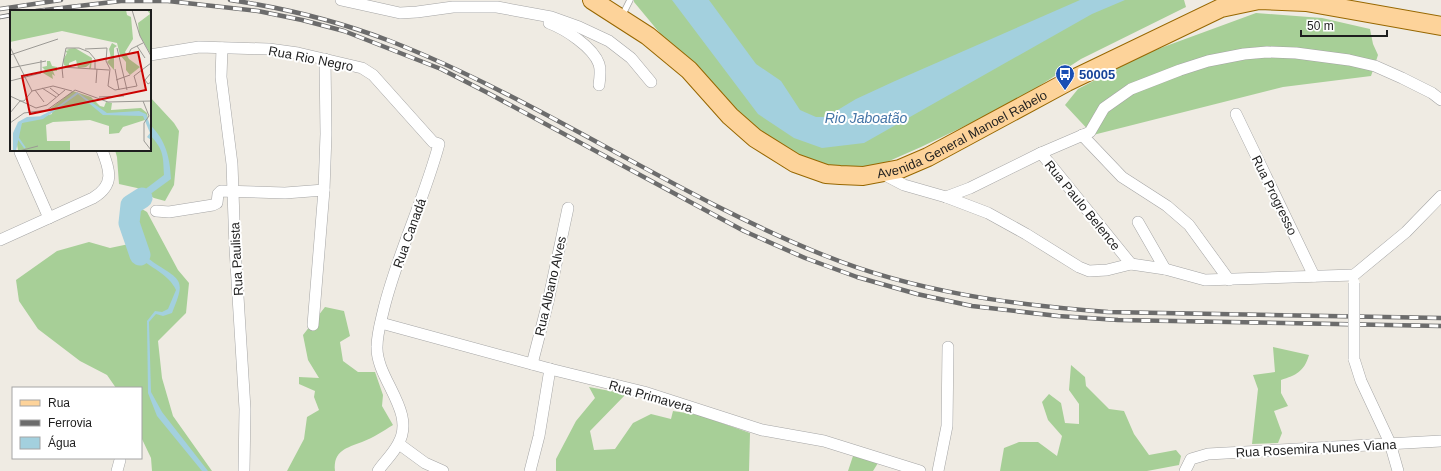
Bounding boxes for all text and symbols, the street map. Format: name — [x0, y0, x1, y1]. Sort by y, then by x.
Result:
inset map — [10, 10, 151, 151]
scale bar — [1301, 12, 1387, 38]
text: 50 m — [1307, 19, 1334, 33]
street label: Rua Rio Negro — [267, 43, 355, 74]
bus stop icon: 50005 — [1054, 63, 1076, 91]
place label: 50005 — [1079, 67, 1115, 82]
street label: Avenida General Manoel Rabelo — [876, 87, 1050, 181]
water label: Rio Jaboatão — [825, 110, 907, 126]
street label: Rua Progresso — [1249, 153, 1300, 237]
street label: Rua Paulo Belence — [1042, 157, 1123, 253]
street label: Rua Canadá — [390, 196, 429, 270]
street label: Rua Paulista — [227, 221, 246, 296]
street label: Rua Albano Alves — [532, 234, 569, 337]
street label: Rua Primavera — [607, 377, 695, 416]
legend — [12, 387, 142, 459]
text: Rua — [48, 396, 70, 410]
text: Ferrovia — [48, 416, 92, 430]
text: Água — [48, 435, 76, 450]
street label: Rua Rosemira Nunes Viana — [1235, 437, 1398, 460]

